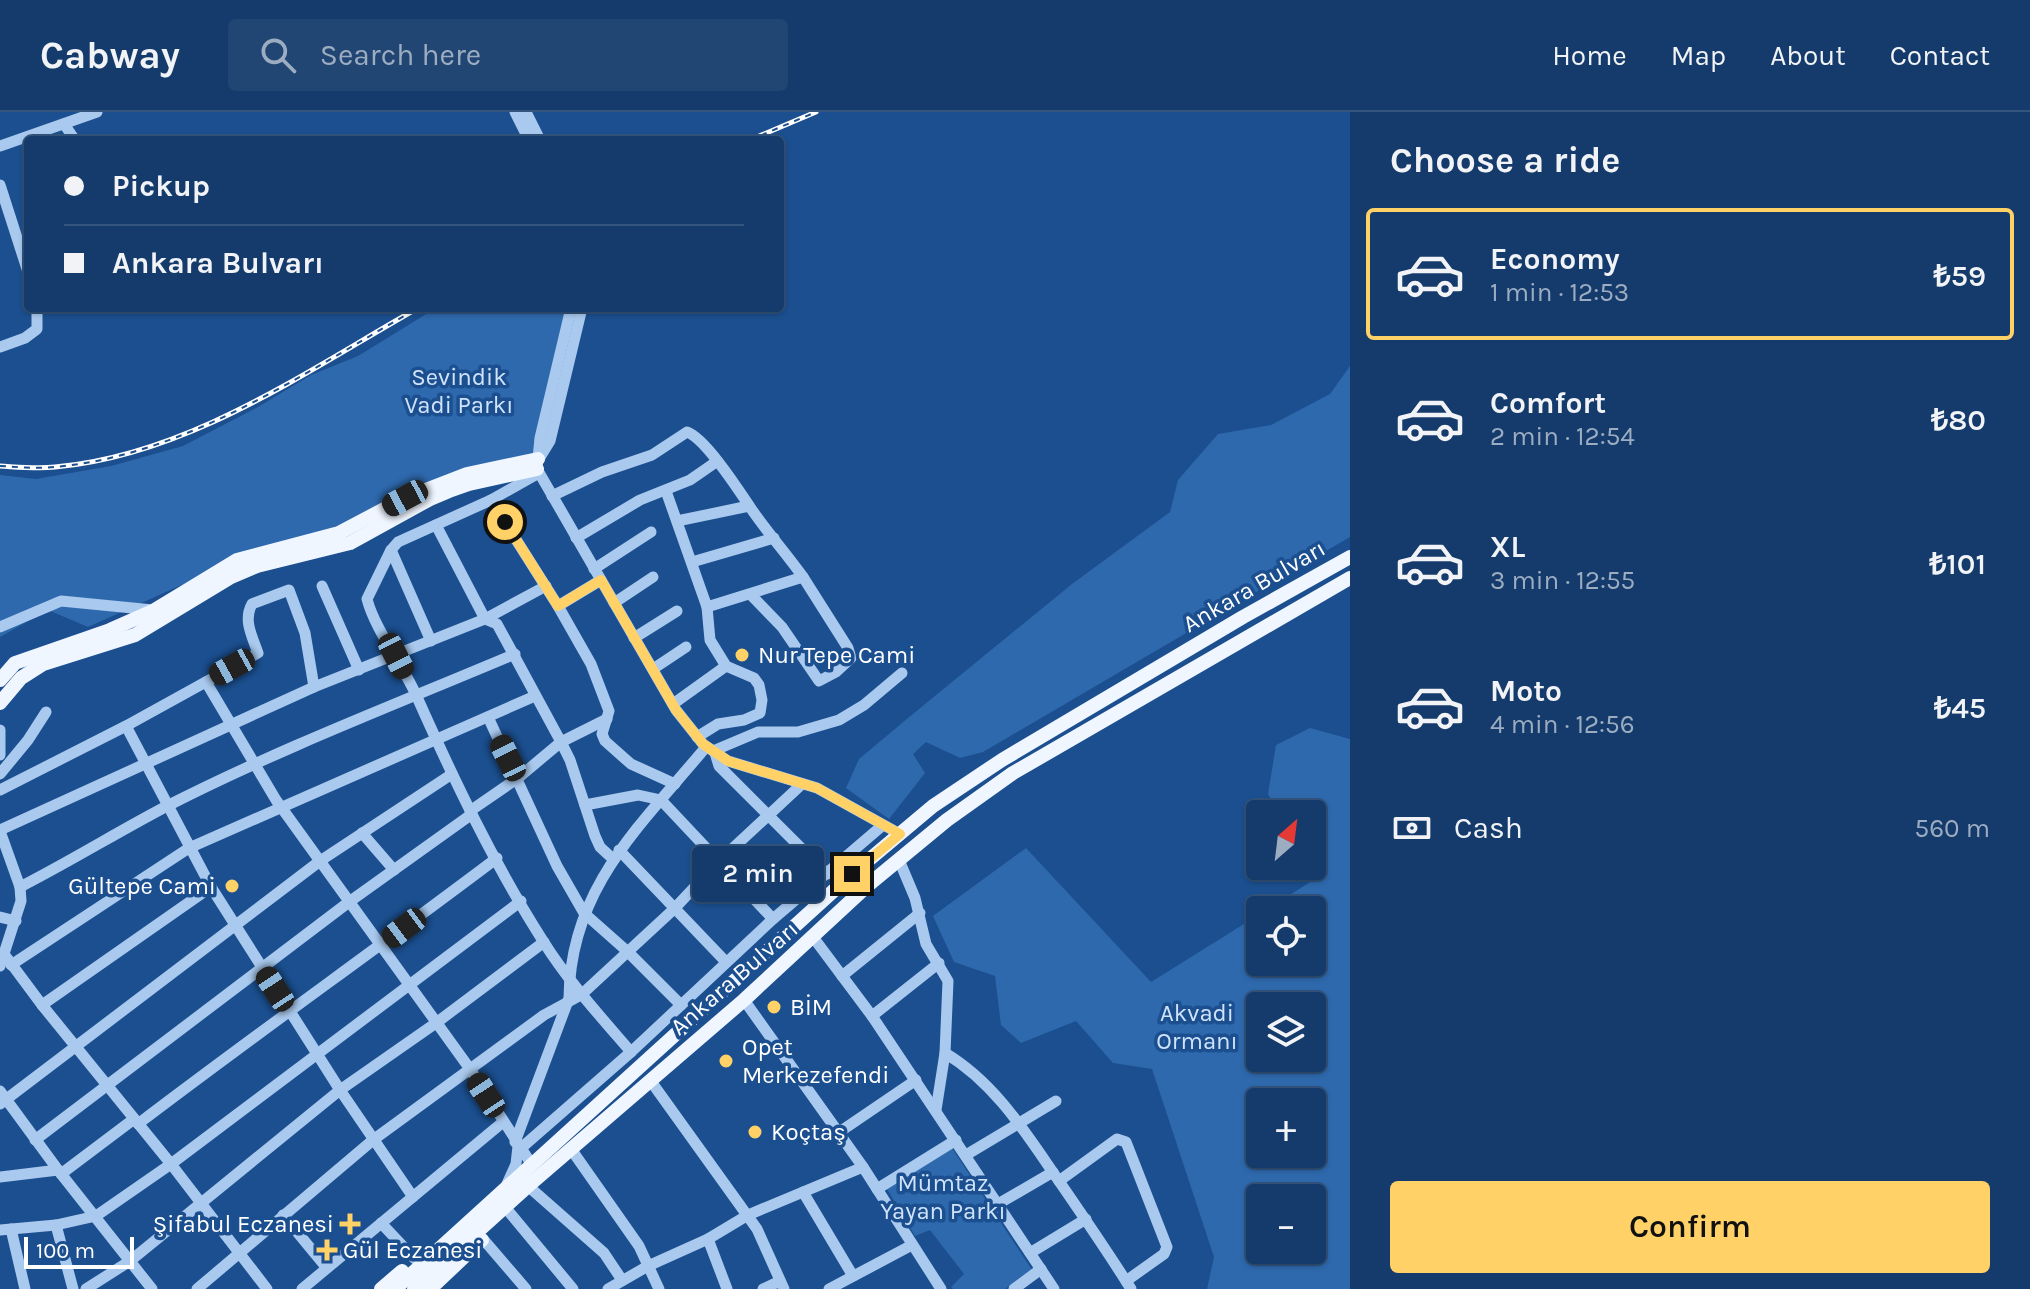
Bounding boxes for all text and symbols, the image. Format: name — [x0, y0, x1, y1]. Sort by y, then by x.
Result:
search box — [228, 19, 788, 91]
text: Cabway — [40, 33, 180, 78]
icon: search — [256, 33, 300, 77]
text: Search here — [320, 37, 481, 73]
text: Home — [1552, 39, 1627, 72]
text: Map — [1671, 39, 1726, 72]
text: About — [1770, 39, 1846, 72]
text: Contact — [1890, 39, 1990, 72]
text: Choose a ride — [1390, 139, 1620, 181]
text: Pickup — [112, 168, 210, 204]
icon: car — [1394, 238, 1466, 310]
text: Economy — [1490, 241, 1620, 277]
text: Ankara Bulvarı — [112, 245, 324, 281]
text: ₺59 — [1933, 258, 1986, 294]
text: 1 min · 12:53 — [1490, 277, 1629, 308]
park label: Sevindik Vadi Parkı — [405, 363, 513, 419]
icon: car — [1394, 382, 1466, 454]
text: Comfort — [1490, 385, 1606, 421]
text: ₺80 — [1931, 402, 1986, 438]
text: 2 min · 12:54 — [1490, 421, 1635, 452]
car — [378, 476, 432, 520]
route start — [487, 504, 523, 540]
icon: car — [1394, 526, 1466, 598]
text: XL — [1490, 529, 1525, 565]
street label: Ankara Bulvarı — [1178, 534, 1330, 638]
text: ₺101 — [1929, 546, 1986, 582]
text: 3 min · 12:55 — [1490, 565, 1635, 596]
car — [374, 629, 418, 683]
place label: Nur Tepe Cami — [758, 641, 915, 669]
car — [205, 645, 259, 689]
marker: Nur Tepe Cami — [733, 646, 751, 664]
icon: car — [1394, 670, 1466, 742]
text: Moto — [1490, 673, 1562, 709]
text: ₺45 — [1934, 690, 1986, 726]
text: 4 min · 12:56 — [1490, 709, 1635, 740]
car — [487, 731, 529, 785]
north arrow — [1246, 800, 1326, 880]
map controls — [1246, 800, 1326, 1264]
icon: cash — [1390, 806, 1434, 850]
text: Cash — [1454, 810, 1523, 846]
text: 560 m — [1915, 813, 1990, 844]
callout: 2 min — [692, 846, 824, 902]
route end — [834, 856, 870, 892]
text: 2 min — [723, 858, 793, 889]
place label: Gültepe Cami — [68, 872, 216, 900]
marker: Gültepe Cami — [223, 877, 241, 895]
button: locate — [1246, 896, 1326, 976]
car — [378, 904, 430, 952]
street label: Ankara Bulvarı — [664, 915, 804, 1041]
car — [252, 962, 298, 1016]
button: layers — [1246, 992, 1326, 1072]
place label: BİM — [790, 993, 832, 1021]
marker: BİM — [765, 998, 783, 1016]
park label: Akvadi Ormanı — [1156, 999, 1238, 1055]
place label: Opet Merkezefendi — [742, 1033, 889, 1089]
marker: Opet Merkezefendi — [717, 1052, 735, 1070]
car — [463, 1068, 509, 1122]
button: + — [1246, 1088, 1326, 1168]
place label: Koçtaş — [771, 1118, 846, 1146]
marker: Koçtaş — [746, 1123, 764, 1141]
park label: Mümtaz Yayan Parkı — [880, 1169, 1006, 1225]
button: Confirm — [1390, 1181, 1990, 1273]
button: − — [1246, 1184, 1326, 1264]
place label: Şifabul Eczanesi — [153, 1210, 334, 1238]
marker: Şifabul Eczanesi — [341, 1215, 359, 1233]
scale bar — [24, 1233, 134, 1269]
place label: Gül Eczanesi — [343, 1236, 482, 1264]
text: 100 m — [36, 1238, 95, 1264]
marker: Gül Eczanesi — [318, 1241, 336, 1259]

